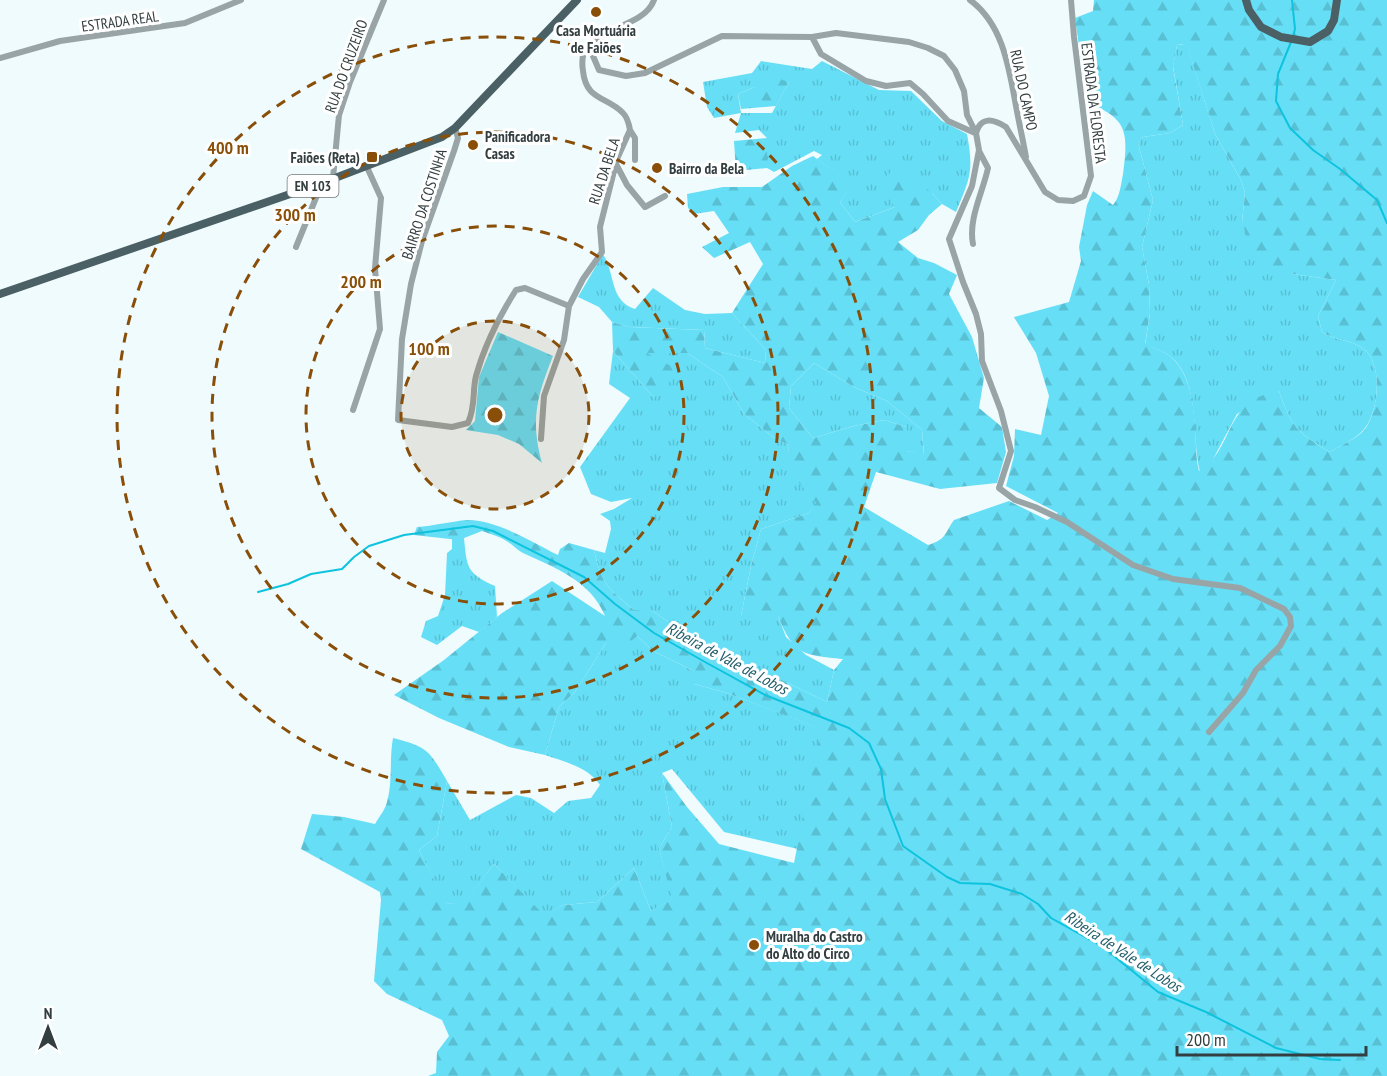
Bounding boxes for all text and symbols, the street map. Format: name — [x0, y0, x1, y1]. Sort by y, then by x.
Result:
marker: Casa Mortuária de Faiões — [589, 5, 603, 19]
street label: ESTRADA REAL — [80, 6, 161, 36]
street label: RUA DO CRUZEIRO — [320, 17, 372, 115]
place label: Casa Mortuária de Faiões — [556, 21, 636, 57]
street label: ESTRADA DA FLORESTA — [1077, 42, 1111, 165]
street label: RUA DO CAMPO — [1006, 48, 1042, 132]
place label: Panificadora Casas — [485, 127, 550, 163]
street label: RUA DA BELA — [584, 134, 624, 207]
text: 400 m — [207, 136, 249, 159]
marker: Panificadora Casas — [466, 138, 480, 152]
street label: BAIRRO DA COSTINHA — [397, 146, 451, 262]
place label: Faiões (Reta) — [290, 148, 360, 167]
marker: Faiões (Reta) — [365, 150, 379, 164]
place label: Bairro da Bela — [669, 159, 744, 178]
marker: Bairro da Bela — [650, 161, 664, 175]
road number: EN 103 — [288, 175, 338, 197]
text: 300 m — [274, 203, 316, 226]
text: 200 m — [340, 270, 382, 293]
text: 100 m — [408, 337, 450, 360]
centre of rings — [485, 405, 505, 425]
water label: Ribeira de Vale de Lobos — [663, 618, 793, 699]
water label: Ribeira de Vale de Lobos — [1061, 906, 1186, 997]
place label: Muralha do Castro do Alto do Circo — [766, 927, 863, 963]
marker: Muralha do Castro do Alto do Circo — [747, 938, 761, 952]
north arrow — [18, 998, 78, 1058]
text: N — [44, 1003, 52, 1023]
scale bar — [1177, 1019, 1366, 1057]
text: 200 m — [1186, 1028, 1226, 1051]

